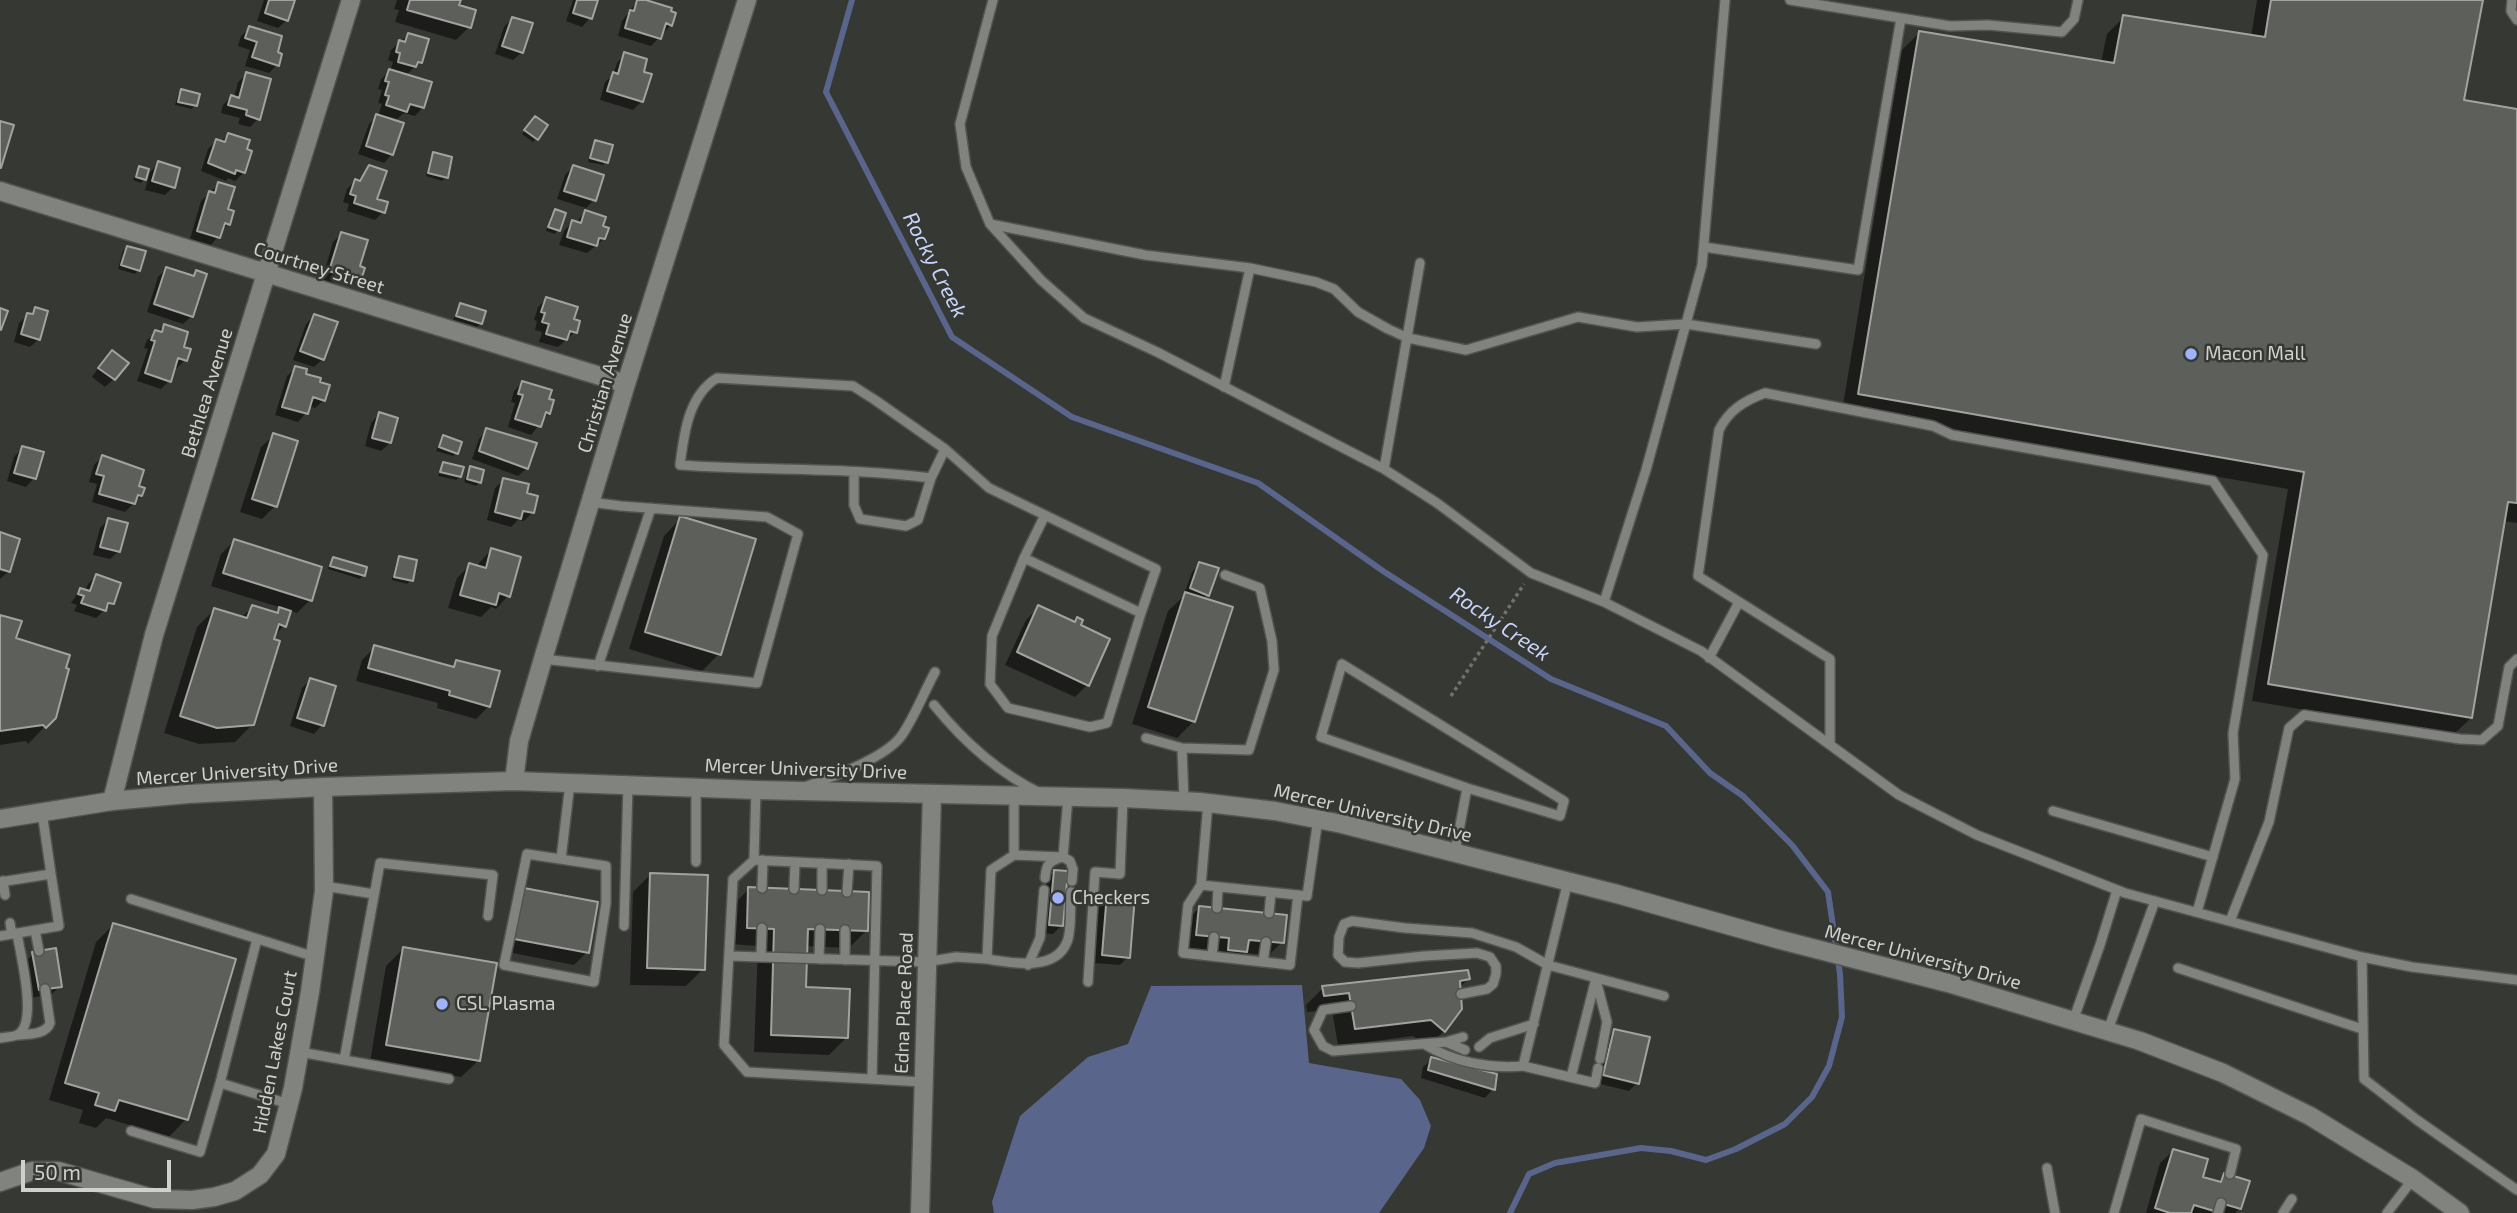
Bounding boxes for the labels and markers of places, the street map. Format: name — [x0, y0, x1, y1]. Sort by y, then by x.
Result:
place label: Macon Mall — [2205, 343, 2306, 365]
marker: Macon Mall — [2183, 346, 2199, 362]
place label: Checkers — [1072, 887, 1150, 909]
marker: Checkers — [1050, 890, 1066, 906]
place label: CSL Plasma — [456, 993, 556, 1015]
marker: CSL Plasma — [434, 996, 450, 1012]

